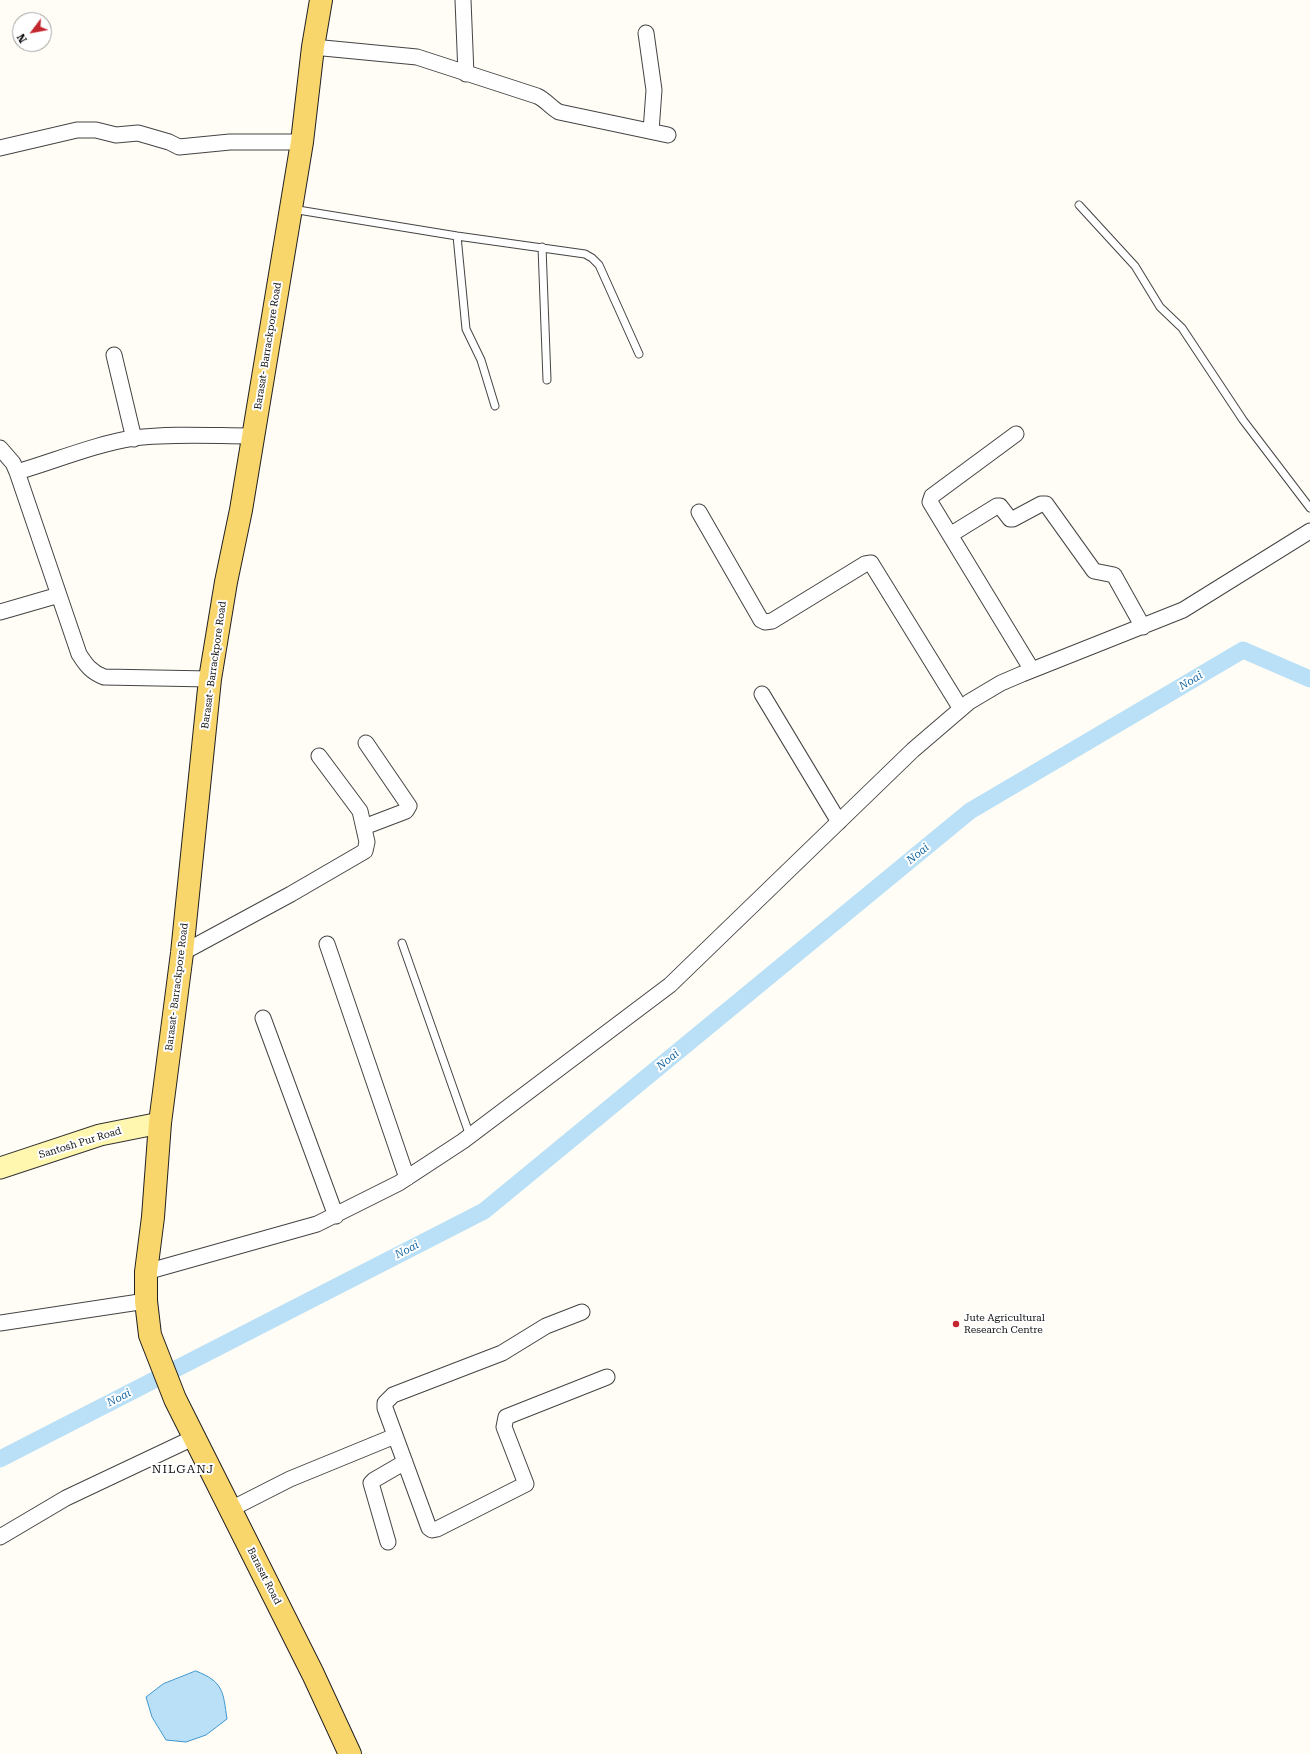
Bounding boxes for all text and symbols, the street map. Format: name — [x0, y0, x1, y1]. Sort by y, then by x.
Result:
north arrow — [12, 12, 52, 52]
text: N — [14, 31, 30, 45]
street label: Barasat- Barrackpore Road — [252, 282, 284, 410]
street label: Barasat- Barrackpore Road — [199, 600, 229, 730]
water label: Noai — [1177, 669, 1205, 693]
water label: Noai — [904, 841, 932, 867]
street label: Barasat- Barrackpore Road — [163, 922, 191, 1052]
water label: Noai — [654, 1047, 682, 1073]
street label: Santosh Pur Road — [37, 1125, 123, 1161]
water label: Noai — [393, 1238, 421, 1262]
place label: Jute Agricultural Research Centre — [964, 1312, 1045, 1336]
marker: Jute Agricultural Research Centre — [951, 1319, 961, 1329]
water label: Noai — [105, 1386, 133, 1410]
district label: NILGANJ — [152, 1462, 214, 1476]
street label: Barasat Road — [245, 1546, 283, 1606]

